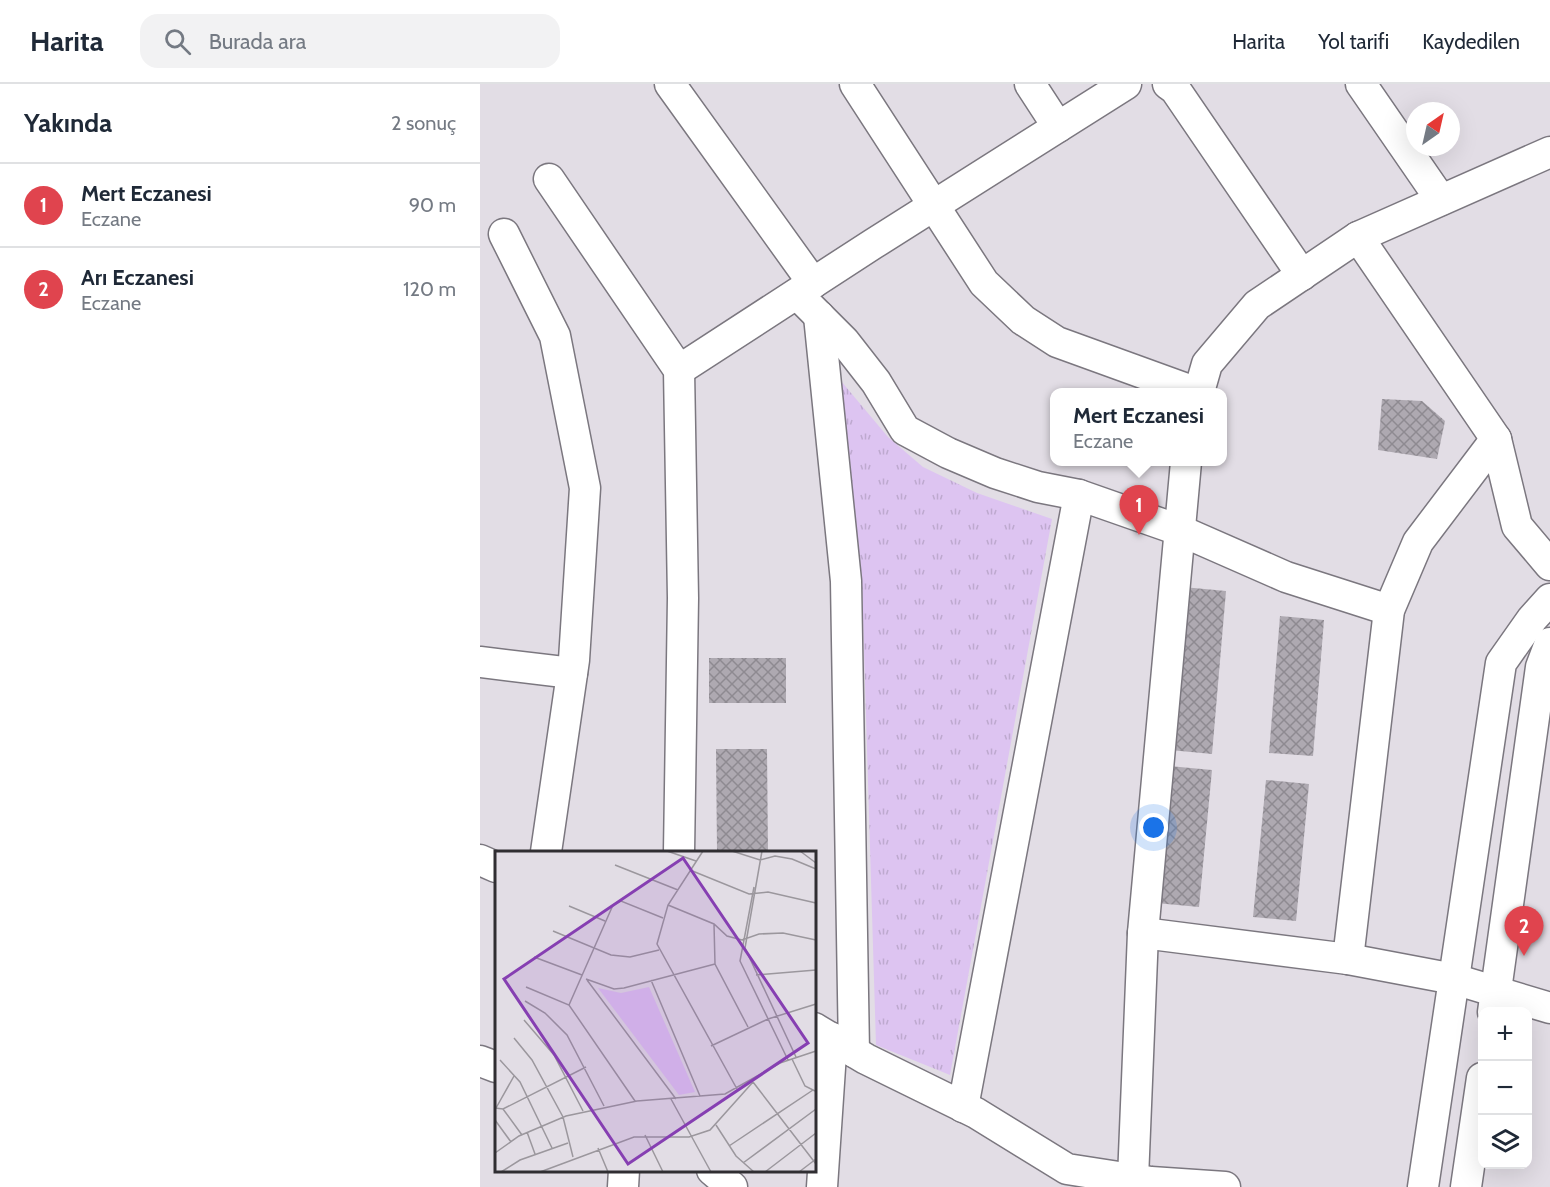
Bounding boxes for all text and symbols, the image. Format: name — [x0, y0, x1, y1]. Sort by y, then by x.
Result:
search box — [140, 14, 560, 68]
text: Harita — [30, 24, 104, 58]
icon: search — [161, 25, 194, 58]
text: Burada ara — [209, 28, 306, 55]
text: Harita — [1232, 29, 1285, 54]
text: Yol tarifi — [1318, 29, 1389, 54]
text: Kaydedilen — [1422, 29, 1520, 54]
north arrow — [1406, 102, 1460, 156]
text: Yakında — [24, 107, 112, 139]
text: 2 sonuç — [391, 111, 456, 135]
text: Mert Eczanesi — [81, 180, 212, 207]
text: 1 — [40, 193, 47, 217]
text: 90 m — [409, 193, 456, 217]
text: Eczane — [81, 207, 141, 231]
text: Arı Eczanesi — [81, 264, 194, 291]
text: 2 — [38, 277, 49, 301]
text: 120 m — [403, 277, 456, 301]
text: Eczane — [81, 291, 141, 315]
popup — [1050, 388, 1227, 466]
text: Mert Eczanesi — [1073, 402, 1204, 429]
text: Eczane — [1073, 429, 1133, 453]
pin: 1 — [1120, 486, 1158, 535]
your location — [1139, 813, 1168, 842]
inset map — [495, 851, 816, 1172]
pin: 2 — [1504, 906, 1544, 956]
map controls — [1478, 1007, 1532, 1169]
button: + — [1478, 1007, 1532, 1061]
button: − — [1478, 1061, 1532, 1115]
button: layers — [1478, 1115, 1532, 1169]

